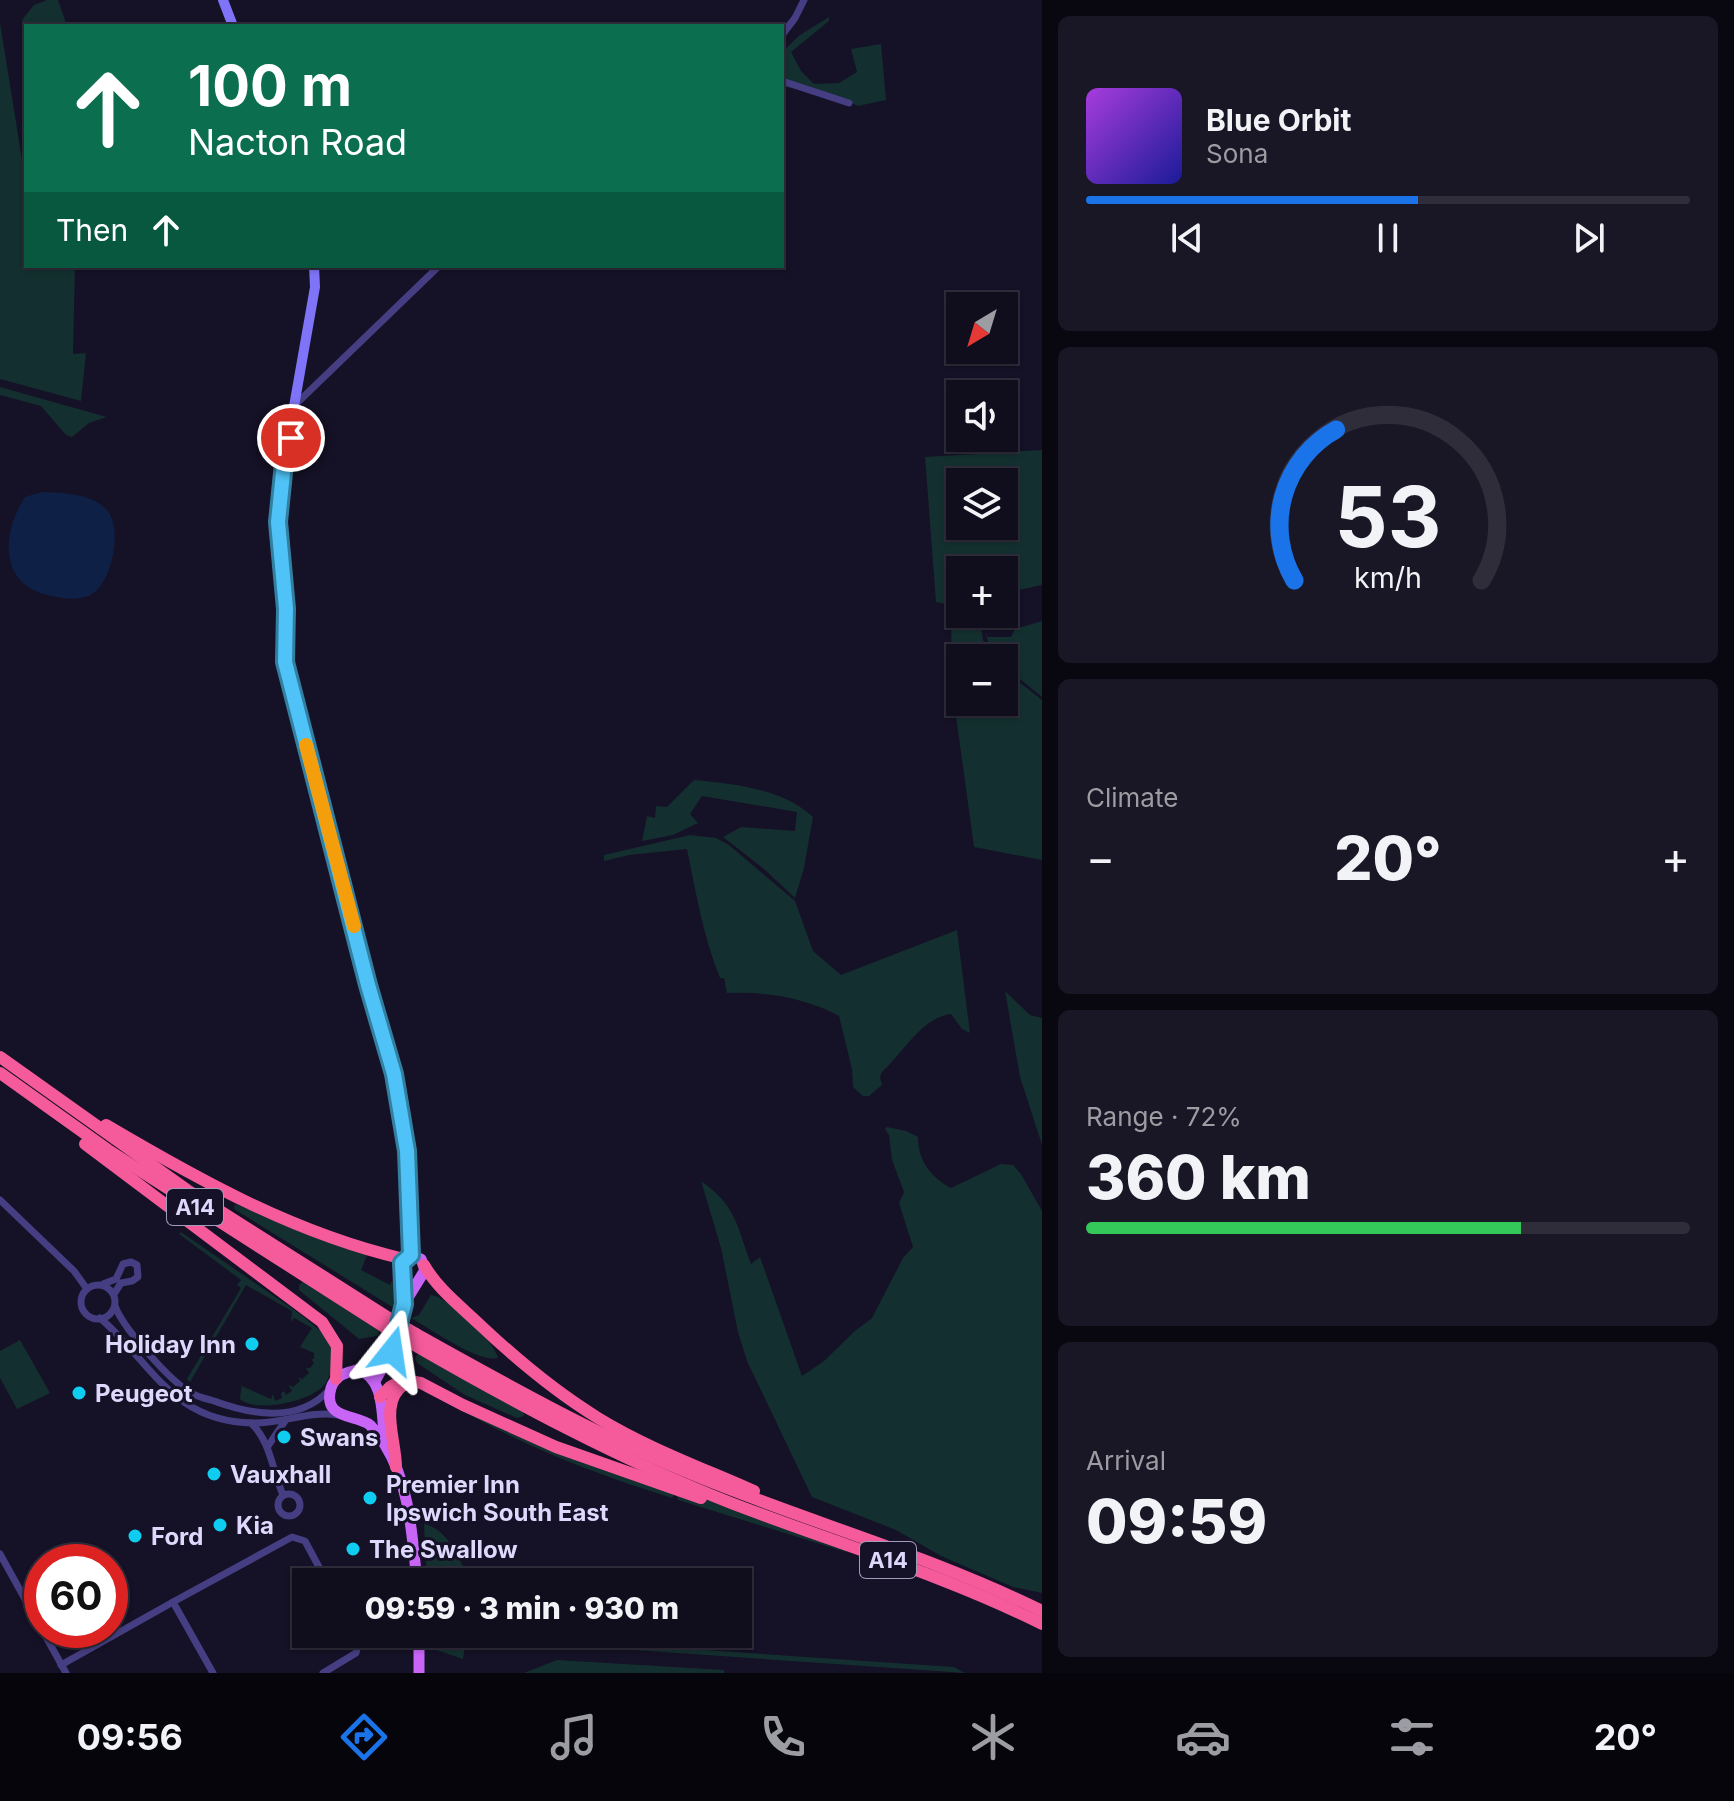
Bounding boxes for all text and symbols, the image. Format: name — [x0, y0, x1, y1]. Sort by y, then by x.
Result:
text: 100 m — [188, 52, 352, 120]
icon: ahead — [56, 56, 160, 160]
text: Blue Orbit — [1206, 102, 1351, 138]
text: Nacton Road — [188, 120, 407, 164]
text: Sona — [1206, 138, 1268, 169]
icon: ahead — [144, 208, 188, 252]
text: Then — [56, 212, 128, 248]
icon: previous — [1165, 216, 1209, 260]
icon: pause — [1366, 216, 1410, 260]
icon: next — [1567, 216, 1611, 260]
north arrow — [946, 292, 1018, 364]
map controls — [946, 292, 1018, 716]
button: sound — [946, 380, 1018, 452]
pin — [257, 404, 325, 472]
icon: arrive — [269, 416, 313, 460]
text: 53 — [1335, 466, 1441, 567]
button: layers — [946, 468, 1018, 540]
button: + — [946, 556, 1018, 628]
text: km/h — [1354, 560, 1422, 595]
button: − — [946, 644, 1018, 716]
text: Climate — [1086, 782, 1178, 813]
text: 20° — [1334, 822, 1442, 894]
text: − — [1086, 831, 1115, 885]
text: + — [1661, 831, 1690, 885]
text: Range · 72% — [1086, 1101, 1242, 1132]
text: 360 km — [1086, 1141, 1311, 1213]
road number: A14 — [167, 1189, 223, 1225]
position arrow — [350, 1309, 434, 1393]
place label: Holiday Inn — [105, 1330, 236, 1359]
marker: Holiday Inn — [243, 1335, 261, 1353]
place label: Peugeot — [95, 1379, 193, 1408]
marker: Peugeot — [70, 1384, 88, 1402]
place label: Swans — [300, 1423, 378, 1452]
marker: Swans — [275, 1428, 293, 1446]
text: Arrival — [1086, 1445, 1166, 1476]
place label: Vauxhall — [230, 1460, 331, 1489]
marker: Vauxhall — [205, 1465, 223, 1483]
place label: Premier Inn Ipswich South East — [386, 1470, 609, 1527]
text: 09:59 — [1086, 1485, 1267, 1557]
marker: Premier Inn Ipswich South East — [361, 1489, 379, 1507]
place label: Kia — [236, 1511, 274, 1540]
marker: Kia — [211, 1516, 229, 1534]
place label: Ford — [151, 1522, 203, 1551]
marker: Ford — [126, 1527, 144, 1545]
place label: The Swallow — [369, 1535, 518, 1564]
marker: The Swallow — [344, 1540, 362, 1558]
road number: A14 — [860, 1542, 916, 1578]
speed limit sign: 60 — [24, 1544, 128, 1648]
text: 09:59 · 3 min · 930 m — [365, 1590, 679, 1626]
icon: directions — [336, 1709, 392, 1765]
icon: music — [546, 1709, 602, 1765]
icon: phone — [755, 1709, 811, 1765]
icon: climate — [965, 1709, 1021, 1765]
icon: car — [1175, 1709, 1231, 1765]
icon: filters — [1384, 1709, 1440, 1765]
text: 09:56 — [77, 1715, 183, 1759]
text: 20° — [1594, 1715, 1657, 1759]

